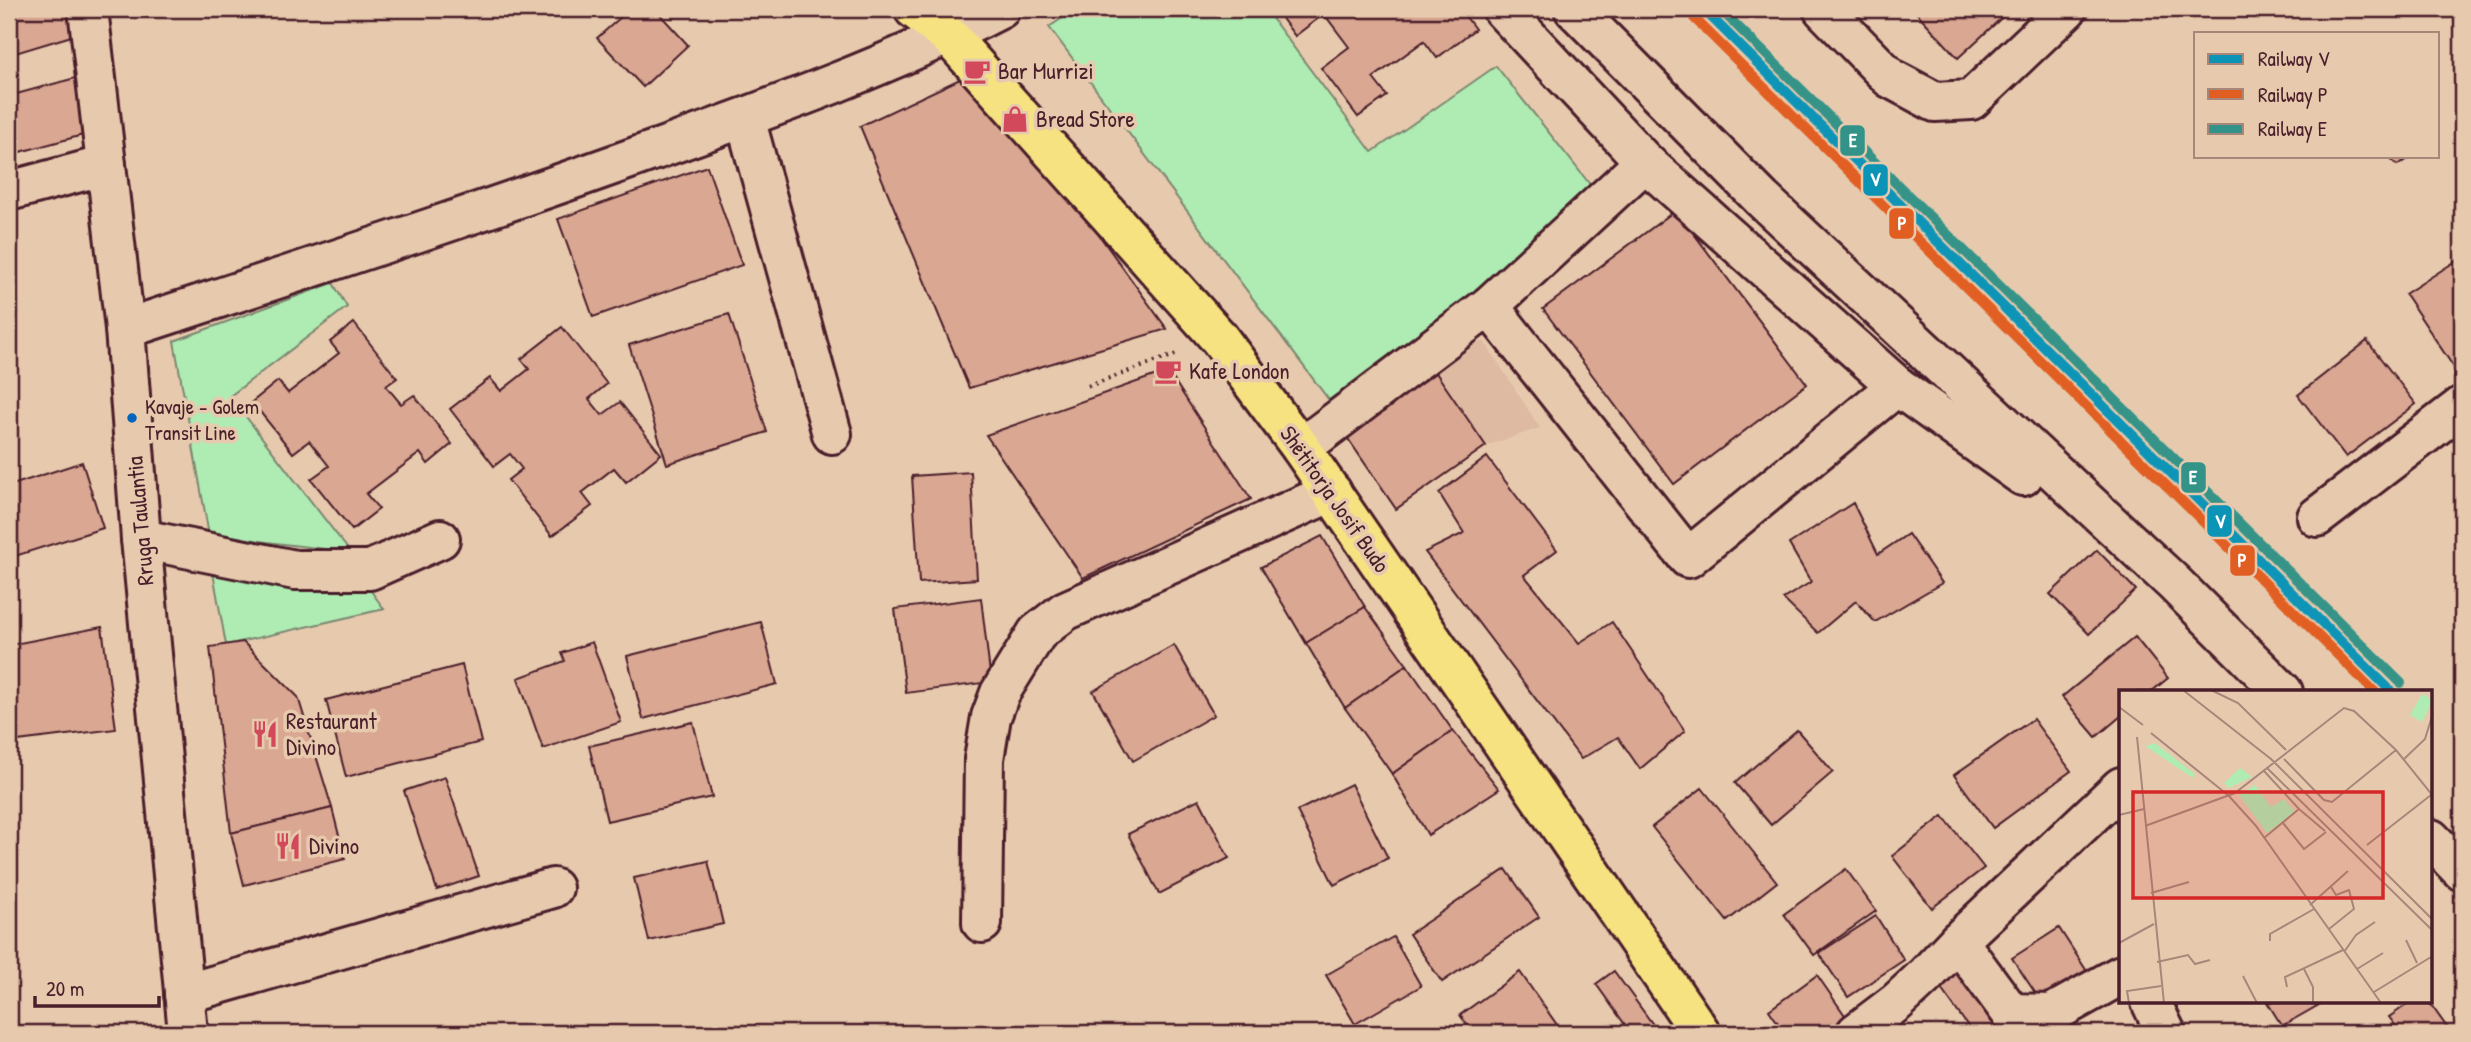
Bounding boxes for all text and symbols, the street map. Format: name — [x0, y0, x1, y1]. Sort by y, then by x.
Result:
legend — [2194, 32, 2440, 158]
text: Railway V — [2258, 44, 2330, 73]
place label: Bar Murrizi — [998, 55, 1094, 86]
cafe icon: Bar Murrizi — [962, 56, 992, 86]
text: Railway P — [2258, 80, 2328, 109]
place label: Bread Store — [1036, 103, 1135, 134]
shop icon: Bread Store — [1000, 104, 1030, 134]
text: Railway E — [2258, 114, 2327, 143]
line badge: E — [1839, 124, 1866, 157]
text: E — [1849, 127, 1858, 153]
line badge: V — [1862, 163, 1889, 197]
text: V — [1870, 166, 1882, 192]
line badge: P — [1888, 207, 1915, 240]
text: P — [1897, 210, 1907, 236]
place label: Kafe London — [1189, 355, 1290, 386]
cafe icon: Kafe London — [1153, 356, 1183, 386]
place label: Kavaje - Golem Transit Line — [145, 392, 259, 447]
marker: Kavaje - Golem Transit Line — [125, 411, 139, 425]
street label: Shëtitorja Josif Budo — [1273, 419, 1398, 578]
street label: Rruga Taulantia — [118, 455, 161, 587]
line badge: E — [2180, 461, 2207, 494]
text: E — [2189, 464, 2198, 490]
line badge: V — [2206, 504, 2233, 538]
text: V — [2215, 508, 2227, 534]
line badge: P — [2229, 544, 2256, 577]
text: P — [2237, 547, 2247, 573]
inset map — [2119, 690, 2432, 1004]
place label: Restaurant Divino — [286, 705, 378, 762]
restaurant icon: Restaurant Divino — [250, 719, 280, 749]
place label: Divino — [309, 830, 359, 861]
restaurant icon: Divino — [273, 831, 303, 861]
scale bar — [35, 965, 159, 1009]
text: 20 m — [46, 974, 84, 1003]

